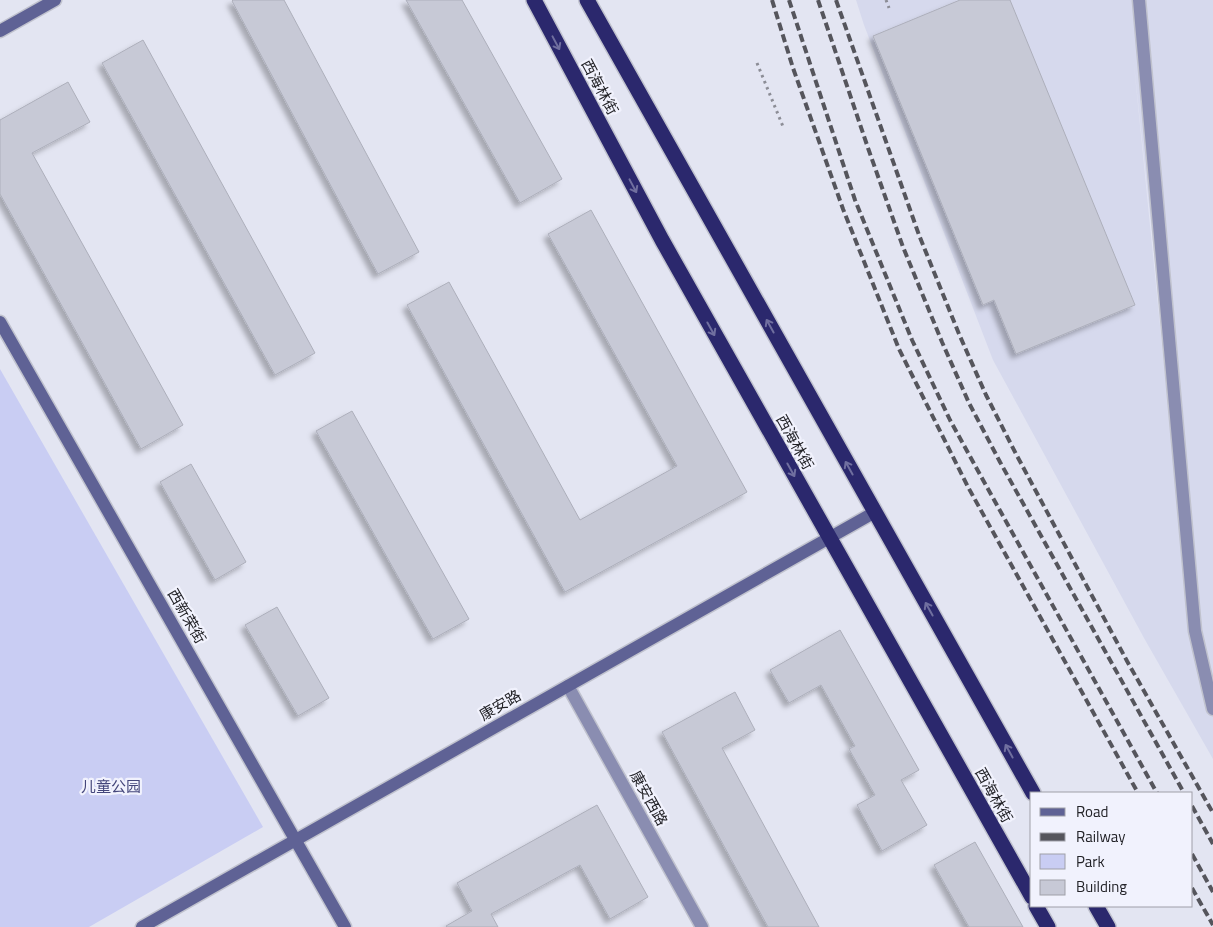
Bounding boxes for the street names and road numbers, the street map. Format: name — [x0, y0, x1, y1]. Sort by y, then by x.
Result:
street label: 西海林街 — [576, 55, 624, 119]
street label: 西海林街 — [770, 410, 820, 474]
street label: 西新荣街 — [162, 584, 212, 648]
street label: 康安路 — [475, 684, 525, 726]
street label: 西海林街 — [969, 763, 1019, 827]
street label: 康安西路 — [624, 766, 674, 830]

